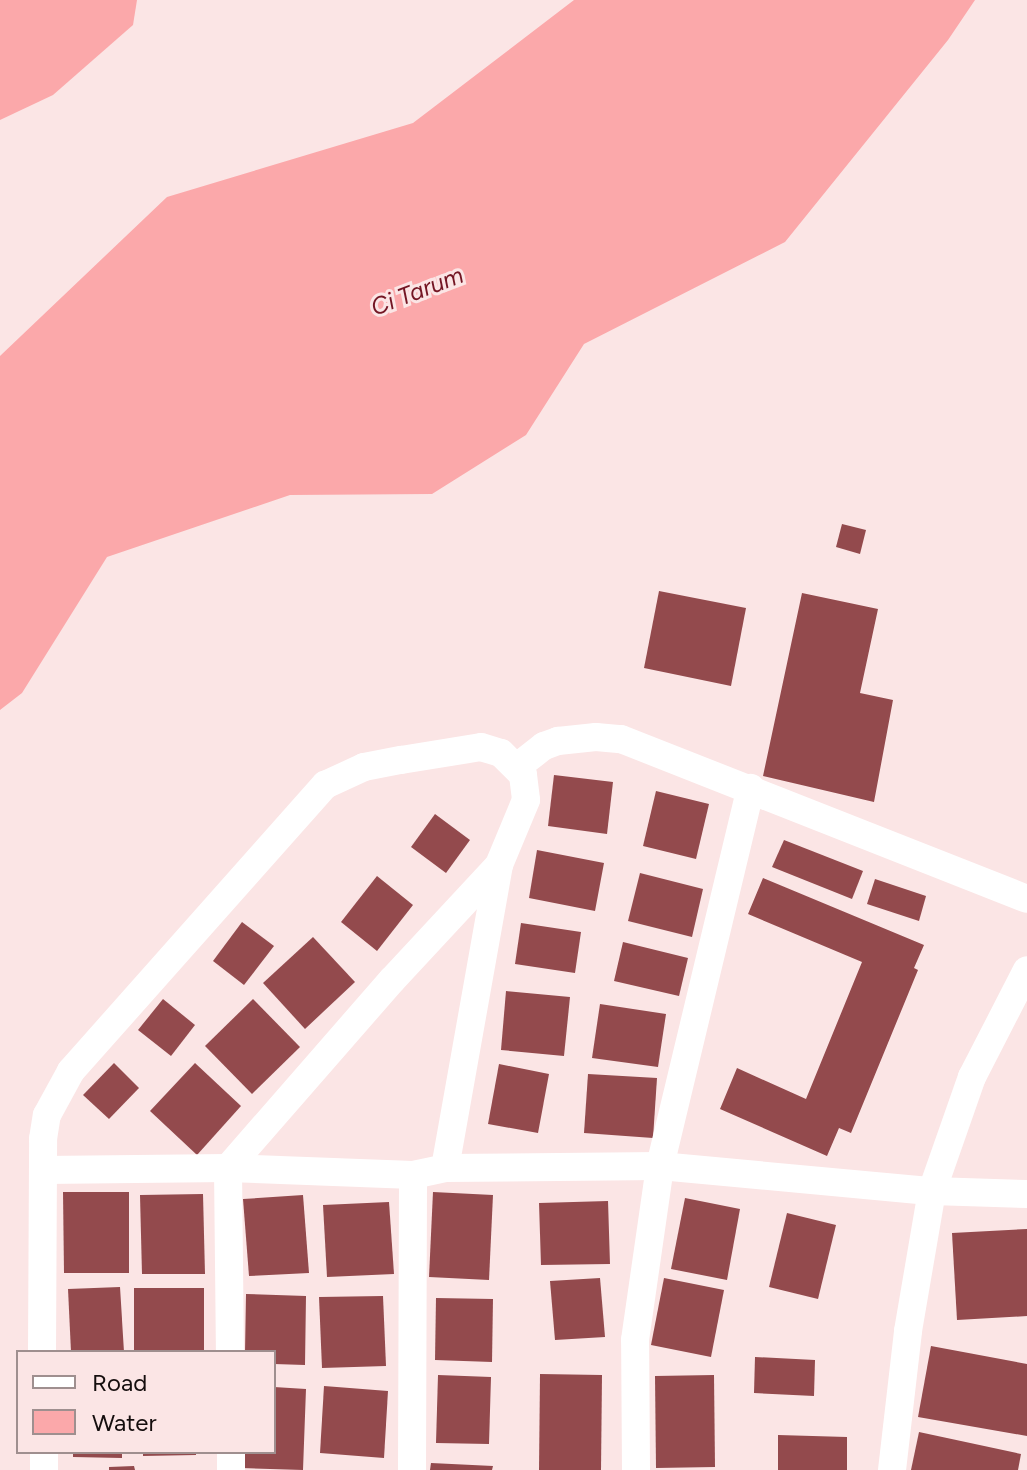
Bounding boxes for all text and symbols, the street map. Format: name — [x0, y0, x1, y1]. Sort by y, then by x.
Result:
water label: Ci Tarum — [367, 260, 467, 322]
legend — [16, 1350, 276, 1454]
text: Road — [92, 1368, 147, 1397]
text: Water — [92, 1408, 157, 1437]

